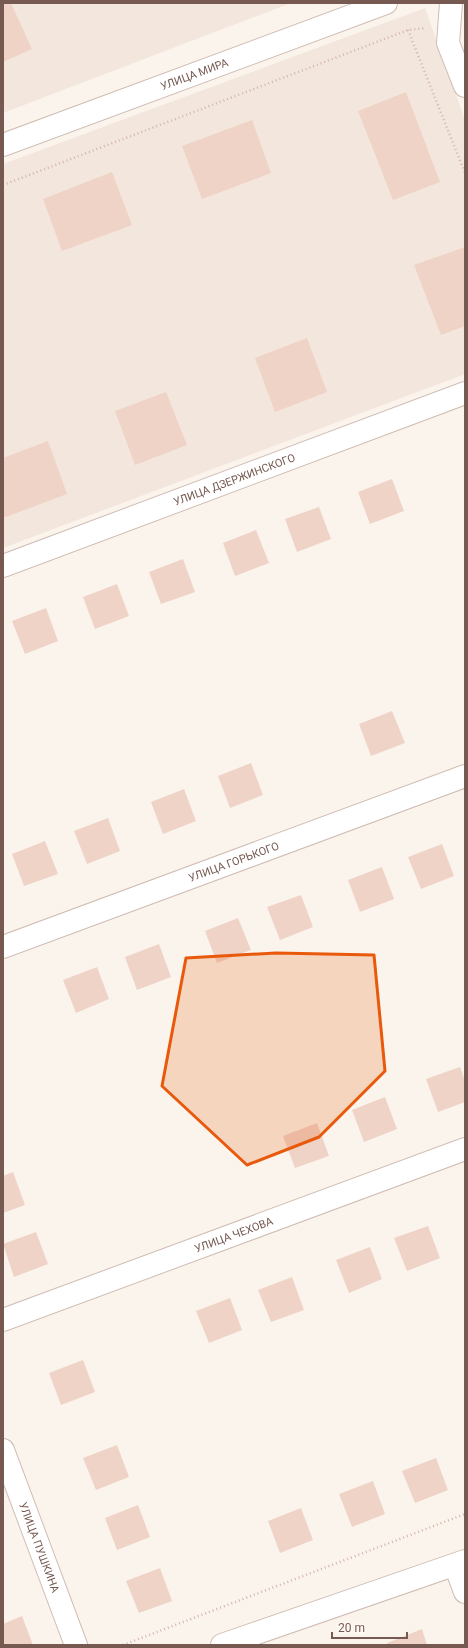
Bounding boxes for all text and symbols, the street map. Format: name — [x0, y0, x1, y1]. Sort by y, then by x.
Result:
street label: УЛИЦА МИРА — [159, 56, 231, 93]
street label: УЛИЦА ДЗЕРЖИНСКОГО — [172, 451, 297, 509]
street label: УЛИЦА ГОРЬКОГО — [187, 839, 281, 885]
street label: УЛИЦА ЧЕХОВА — [193, 1214, 276, 1256]
street label: УЛИЦА ПУШКИНА — [16, 1501, 62, 1595]
scale bar — [332, 1614, 407, 1640]
text: 20 m — [338, 1621, 365, 1635]

